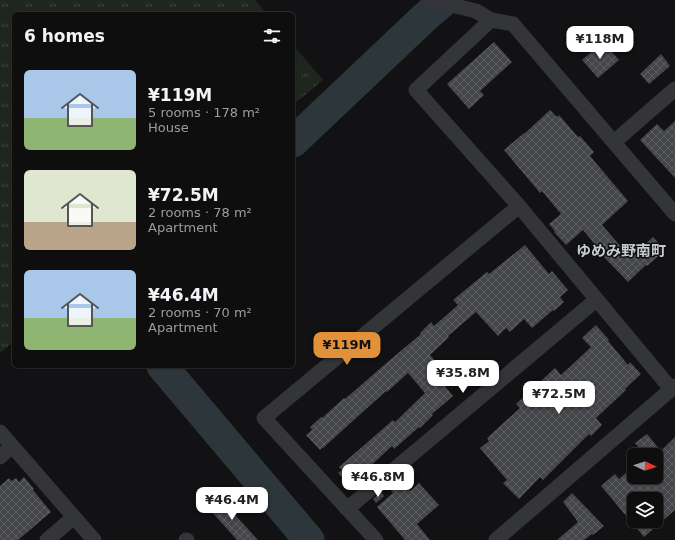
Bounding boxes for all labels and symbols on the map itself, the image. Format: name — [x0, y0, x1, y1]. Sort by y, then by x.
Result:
pin: ¥118M — [572, 26, 628, 60]
district label: ゆめみ野南町 — [576, 242, 666, 260]
pin: ¥119M — [319, 332, 375, 366]
pin: ¥35.8M — [430, 360, 496, 394]
pin: ¥72.5M — [526, 381, 592, 415]
north arrow — [627, 448, 663, 484]
pin: ¥46.8M — [345, 464, 411, 498]
pin: ¥46.4M — [199, 487, 265, 521]

